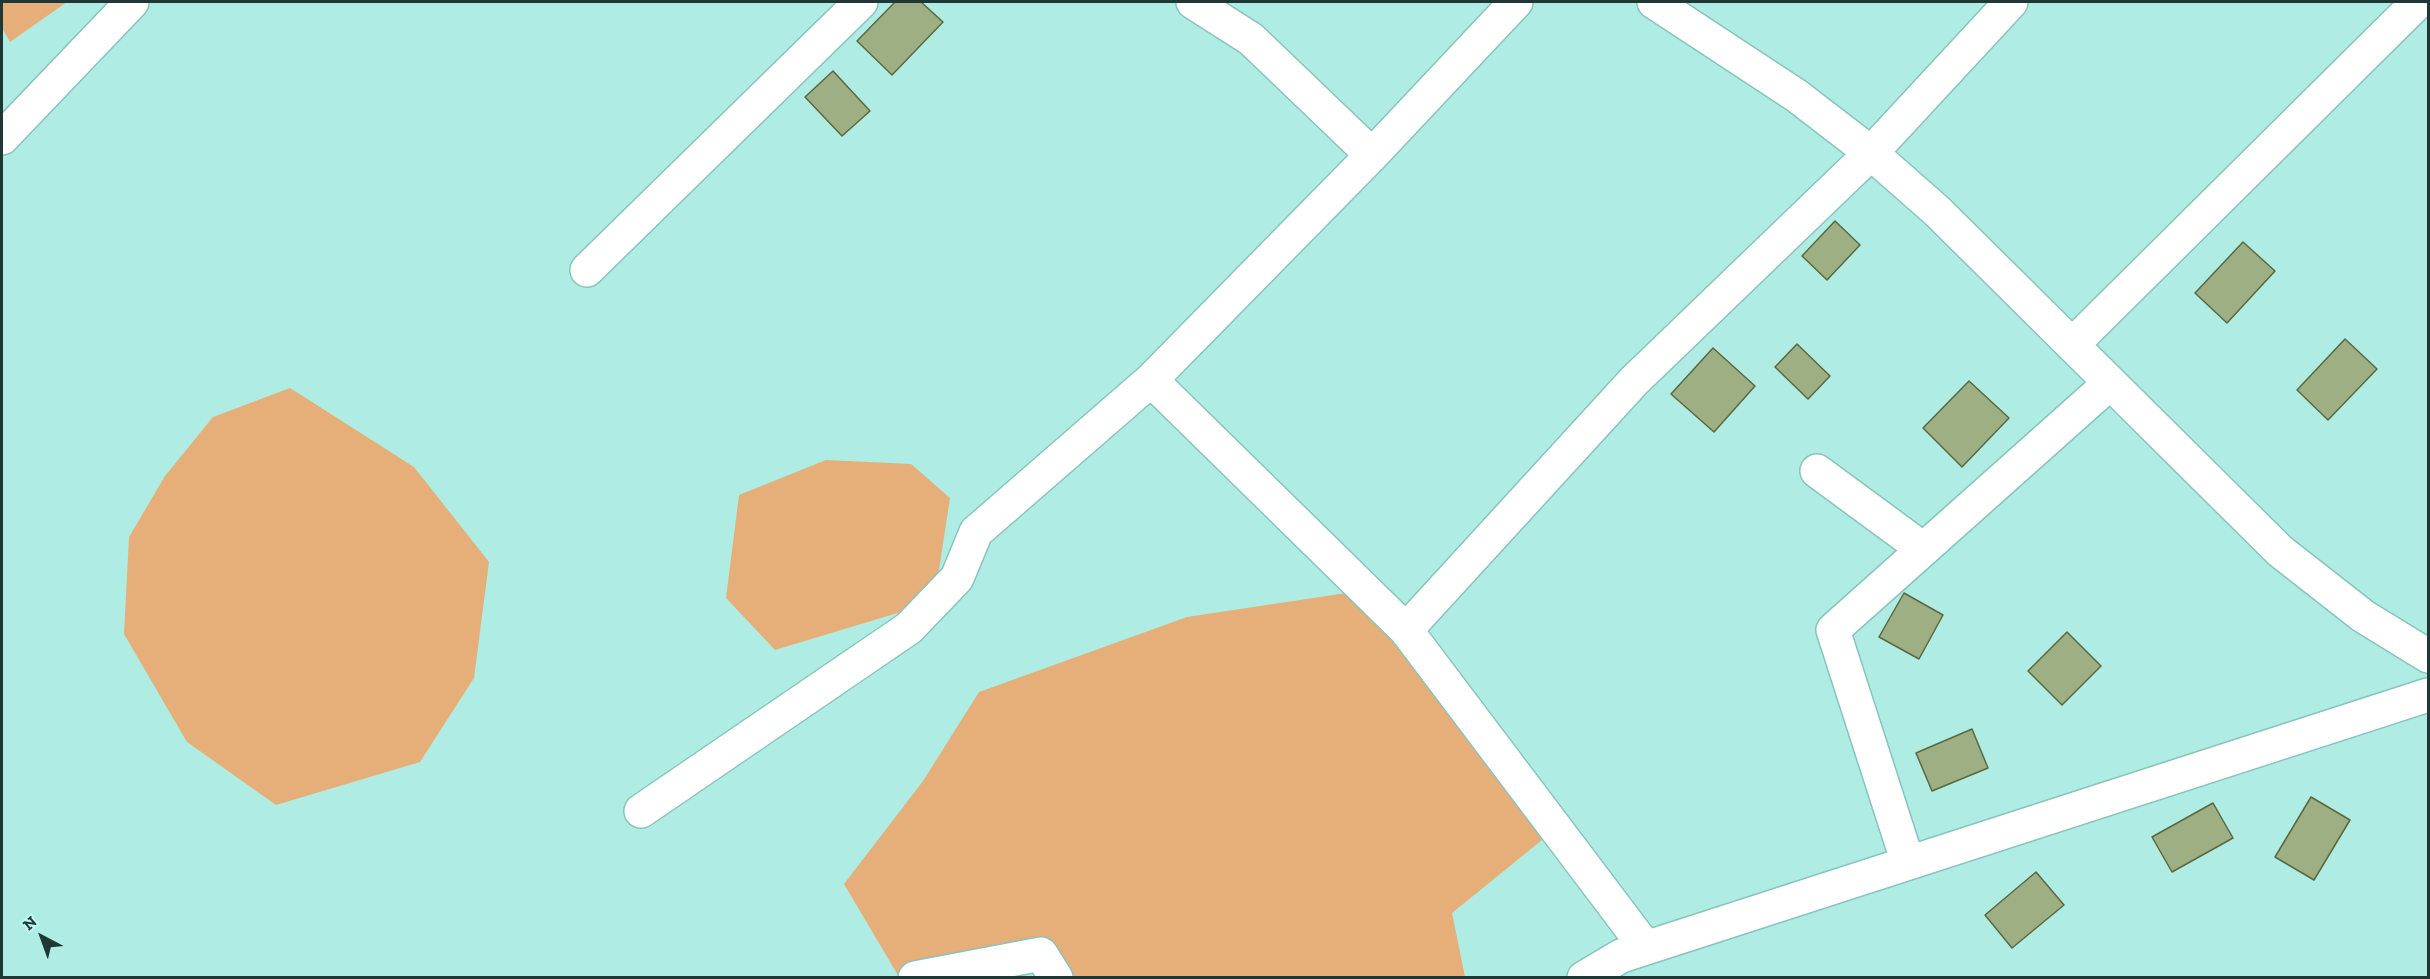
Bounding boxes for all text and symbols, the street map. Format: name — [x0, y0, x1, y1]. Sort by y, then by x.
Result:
north arrow — [12, 907, 72, 967]
text: N — [19, 912, 41, 934]

